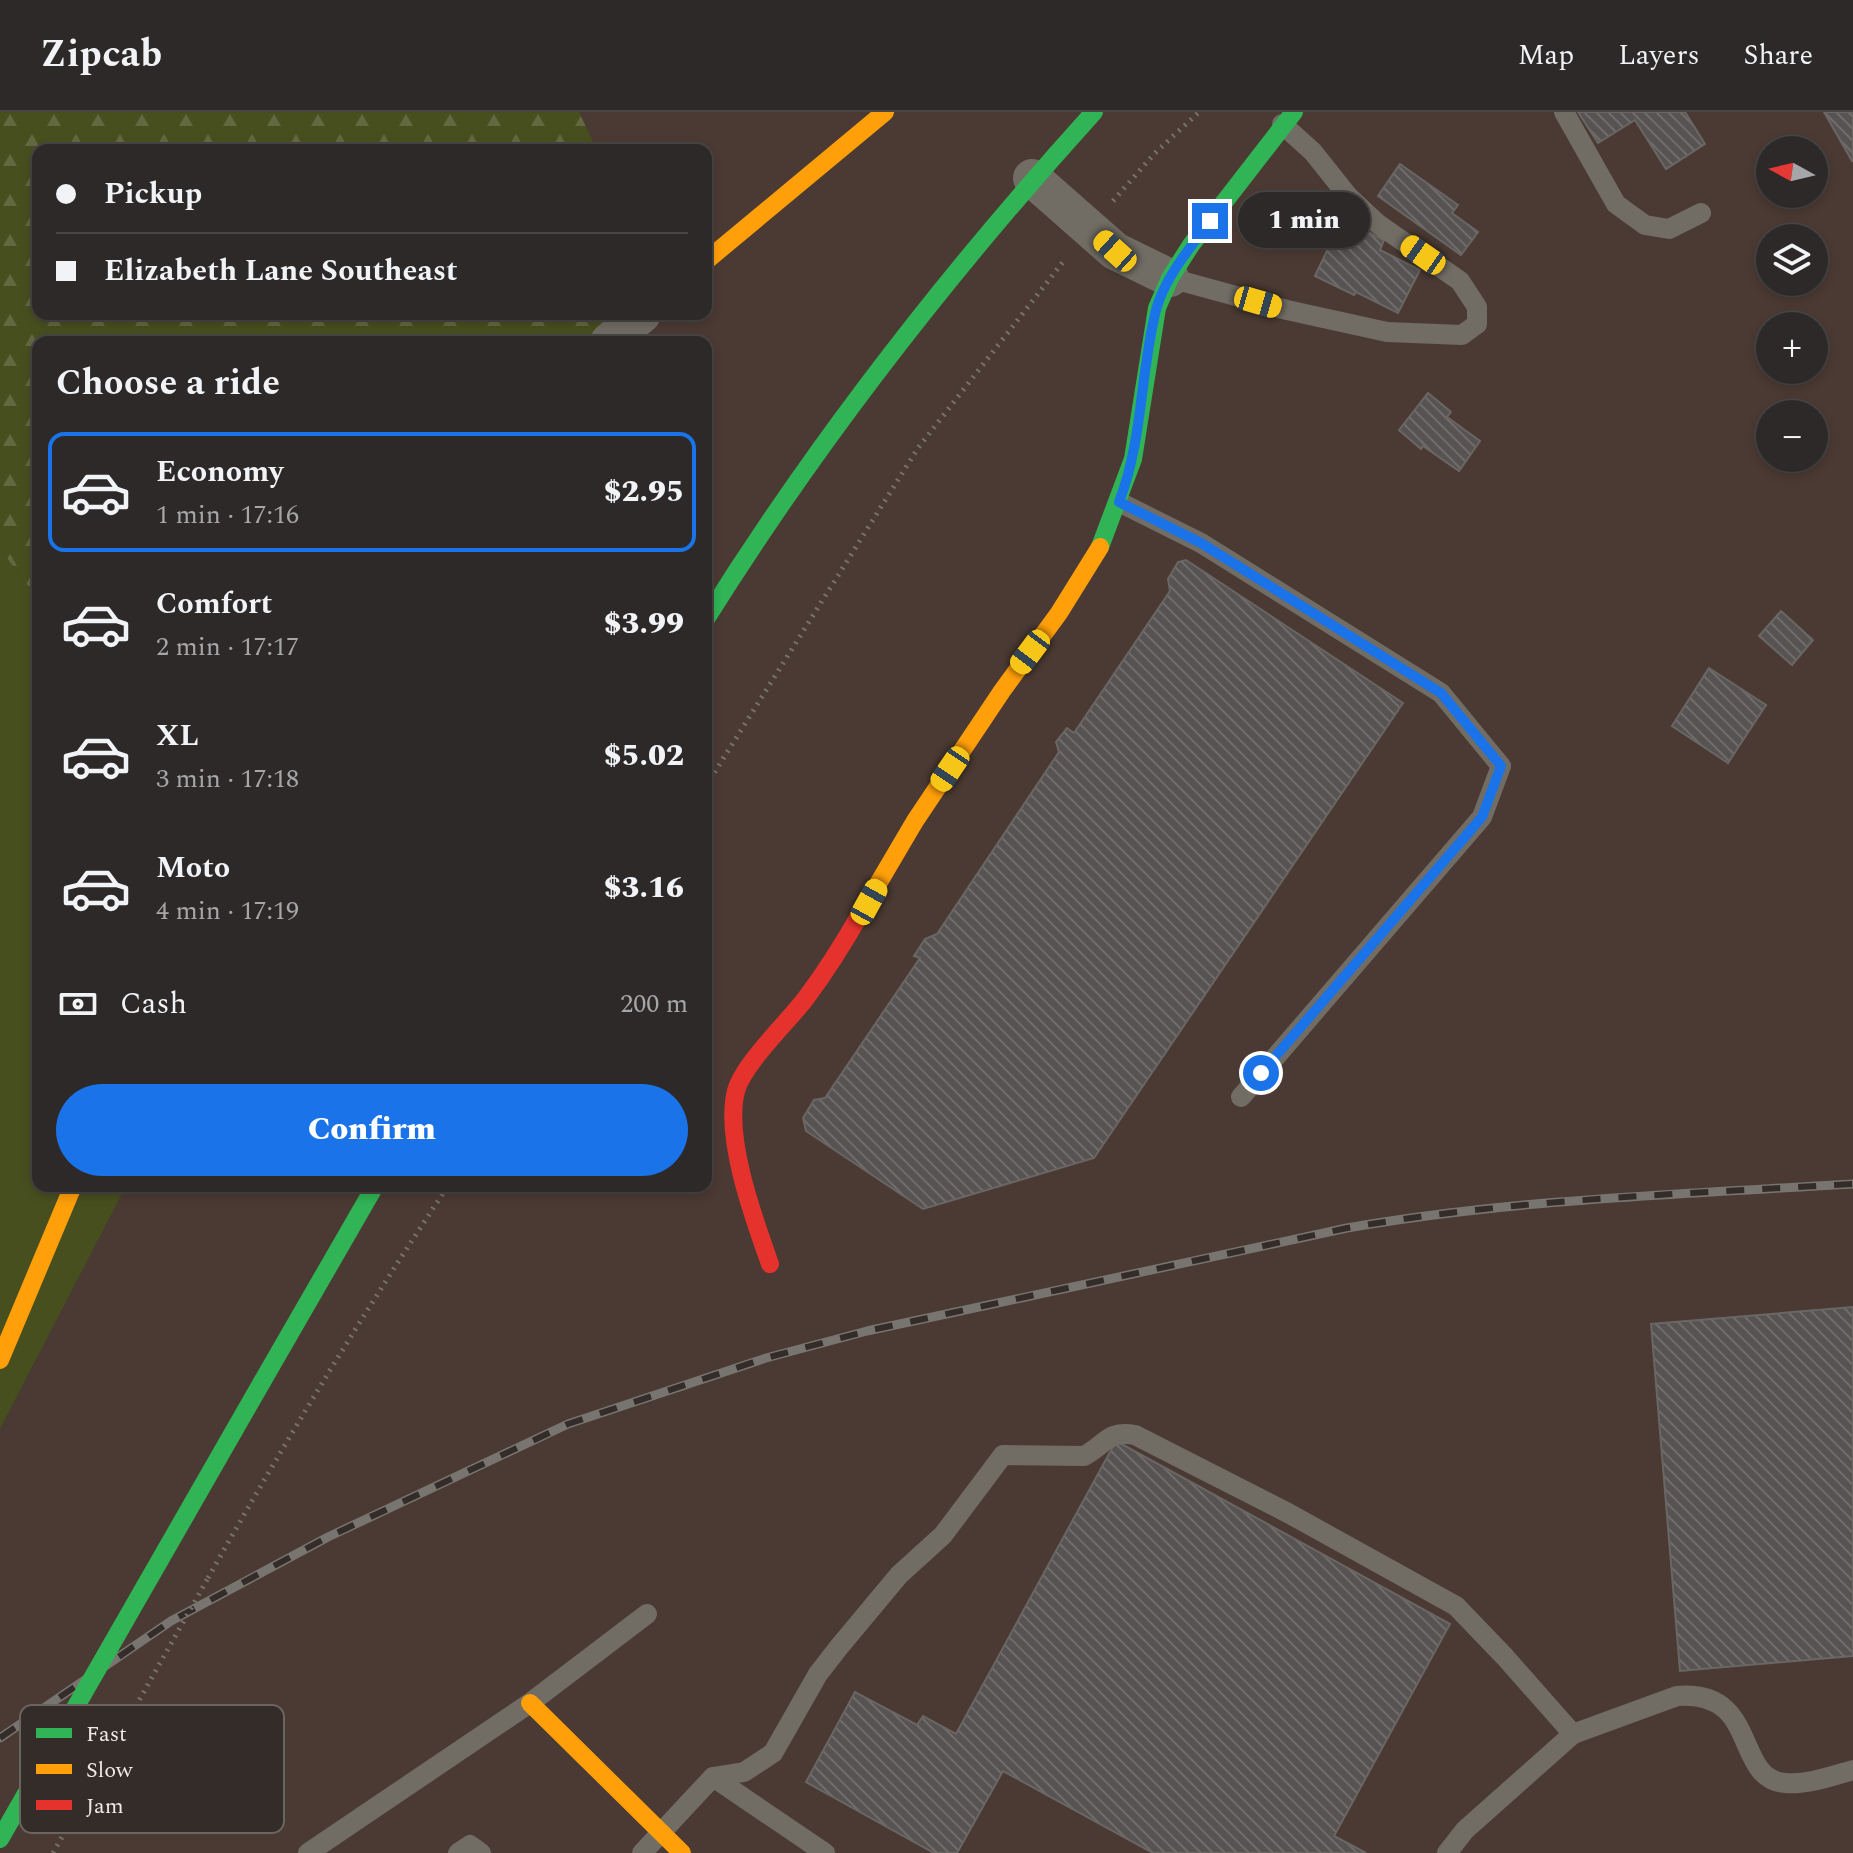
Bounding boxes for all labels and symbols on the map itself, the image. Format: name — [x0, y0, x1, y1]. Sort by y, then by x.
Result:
north arrow — [1756, 136, 1828, 208]
callout: 1 min — [1238, 193, 1370, 249]
route end — [1192, 203, 1228, 239]
car — [1089, 226, 1141, 276]
car — [1396, 231, 1450, 279]
car — [1232, 284, 1284, 320]
car — [1006, 626, 1054, 678]
car — [927, 742, 973, 796]
car — [847, 875, 891, 929]
route start — [1243, 1055, 1279, 1091]
legend — [20, 1705, 284, 1833]
text: Fast — [86, 1718, 127, 1751]
text: Slow — [86, 1754, 134, 1787]
text: Jam — [86, 1790, 124, 1823]

